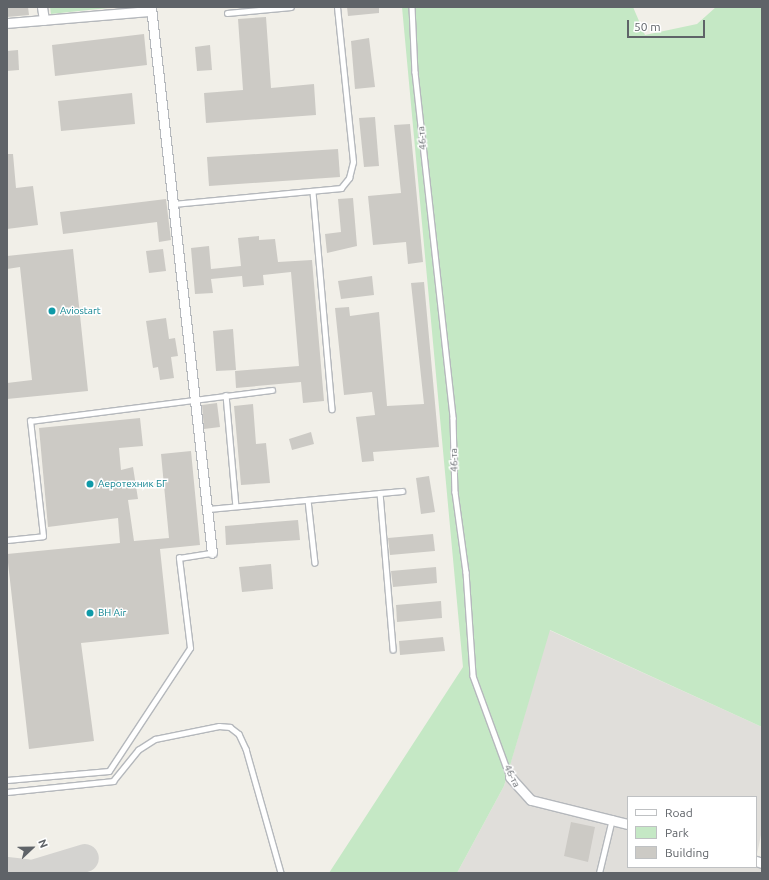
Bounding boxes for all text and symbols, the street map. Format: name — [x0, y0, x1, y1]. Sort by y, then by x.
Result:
scale bar — [629, 12, 707, 38]
text: 50 m — [634, 20, 661, 33]
street label: 46-та — [415, 126, 429, 150]
place label: Aviostart — [60, 305, 101, 317]
marker: Aviostart — [47, 306, 57, 316]
street label: 46-та — [448, 448, 460, 472]
place label: Аеротехник БГ — [98, 478, 167, 490]
marker: Аеротехник БГ — [85, 479, 95, 489]
place label: BH Air — [98, 607, 126, 619]
marker: BH Air — [85, 608, 95, 618]
street label: 46-та — [501, 763, 523, 789]
legend — [627, 796, 757, 868]
text: Road — [665, 806, 693, 819]
text: Park — [665, 826, 689, 839]
north arrow — [12, 828, 52, 868]
text: N — [36, 837, 50, 850]
text: Building — [665, 846, 709, 859]

